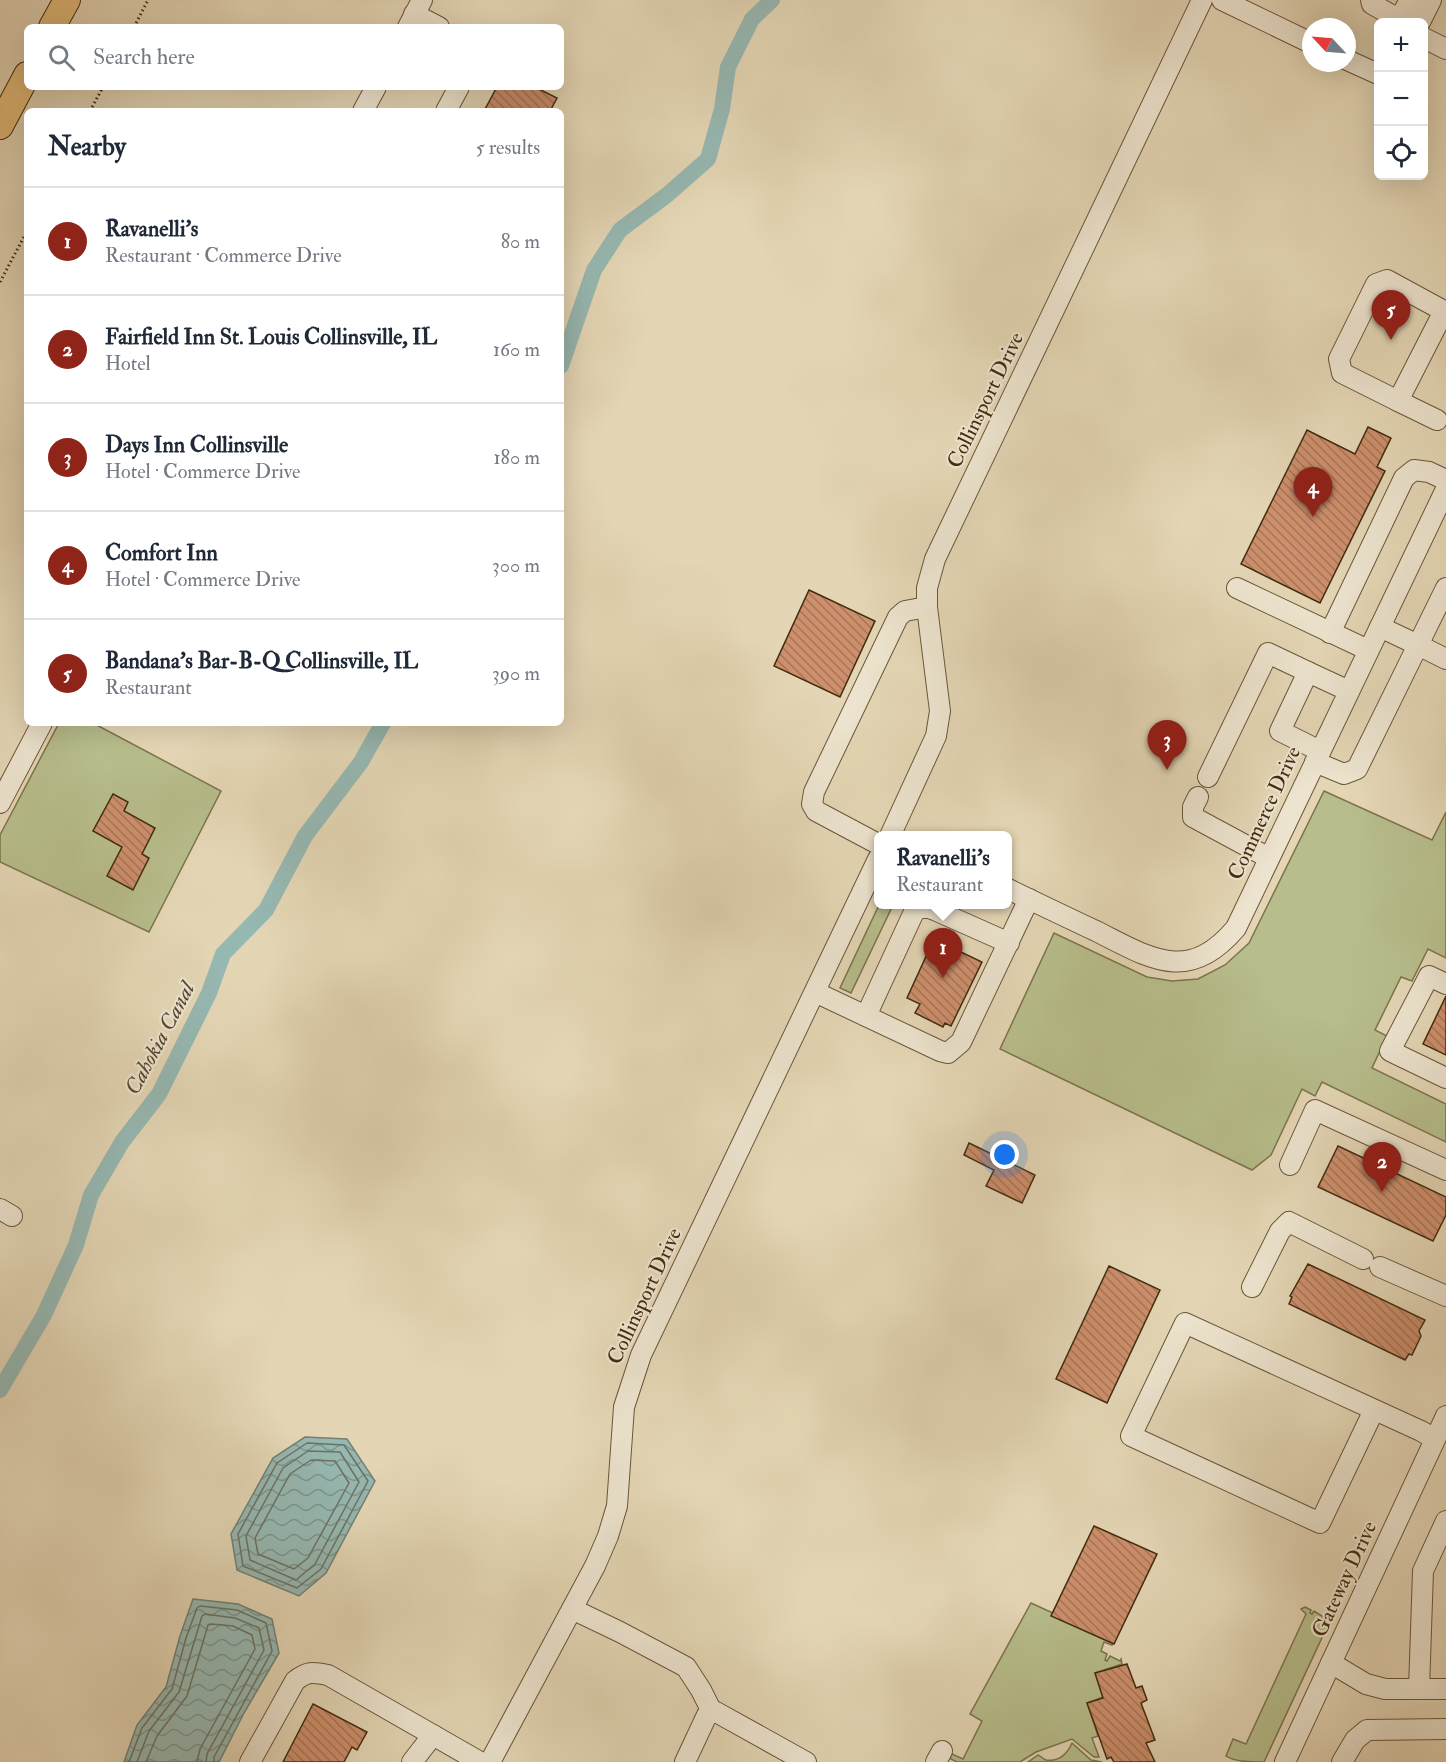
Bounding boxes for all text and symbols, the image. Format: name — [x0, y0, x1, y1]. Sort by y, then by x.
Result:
north arrow — [1302, 18, 1356, 72]
map controls — [1374, 18, 1428, 180]
button: + — [1374, 18, 1428, 72]
search box — [24, 24, 564, 90]
icon: search — [45, 41, 78, 74]
text: Search here — [93, 43, 195, 71]
button: − — [1374, 72, 1428, 126]
button: locate — [1374, 126, 1428, 180]
text: Nearby — [48, 131, 126, 163]
text: 5 results — [476, 135, 540, 160]
text: Ravanelli's — [105, 215, 198, 243]
text: 1 — [64, 229, 71, 254]
text: 80 m — [501, 229, 540, 254]
text: Restaurant · Commerce Drive — [105, 243, 342, 268]
pin: 5 — [1372, 290, 1410, 340]
text: Fairfield Inn St. Louis Collinsville, IL — [105, 323, 437, 351]
street label: Collinsport Drive — [941, 328, 1030, 472]
text: 2 — [62, 337, 73, 362]
text: 160 m — [493, 337, 540, 362]
text: Hotel — [105, 351, 151, 376]
text: Days Inn Collinsville — [105, 431, 288, 459]
text: 3 — [64, 445, 71, 470]
text: 180 m — [493, 445, 540, 470]
text: Hotel · Commerce Drive — [105, 459, 300, 484]
pin: 4 — [1294, 468, 1332, 517]
text: Comfort Inn — [105, 539, 218, 567]
text: 4 — [62, 553, 73, 578]
text: 300 m — [492, 553, 540, 578]
text: Hotel · Commerce Drive — [105, 567, 300, 592]
text: Bandana's Bar-B-Q Collinsville, IL — [105, 647, 418, 675]
text: 5 — [63, 661, 72, 686]
text: 390 m — [492, 661, 540, 686]
text: Restaurant — [105, 675, 192, 700]
pin: 3 — [1148, 720, 1186, 770]
street label: Commerce Drive — [1222, 742, 1307, 884]
popup — [874, 831, 1012, 909]
text: Ravanelli's — [896, 844, 990, 872]
text: Restaurant — [896, 872, 983, 897]
pin: 1 — [924, 928, 962, 978]
water label: Cahokia Canal — [119, 976, 202, 1100]
your location — [990, 1140, 1019, 1169]
pin: 2 — [1362, 1142, 1402, 1192]
street label: Collinsport Drive — [601, 1223, 688, 1369]
street label: Gateway Drive — [1306, 1517, 1383, 1642]

